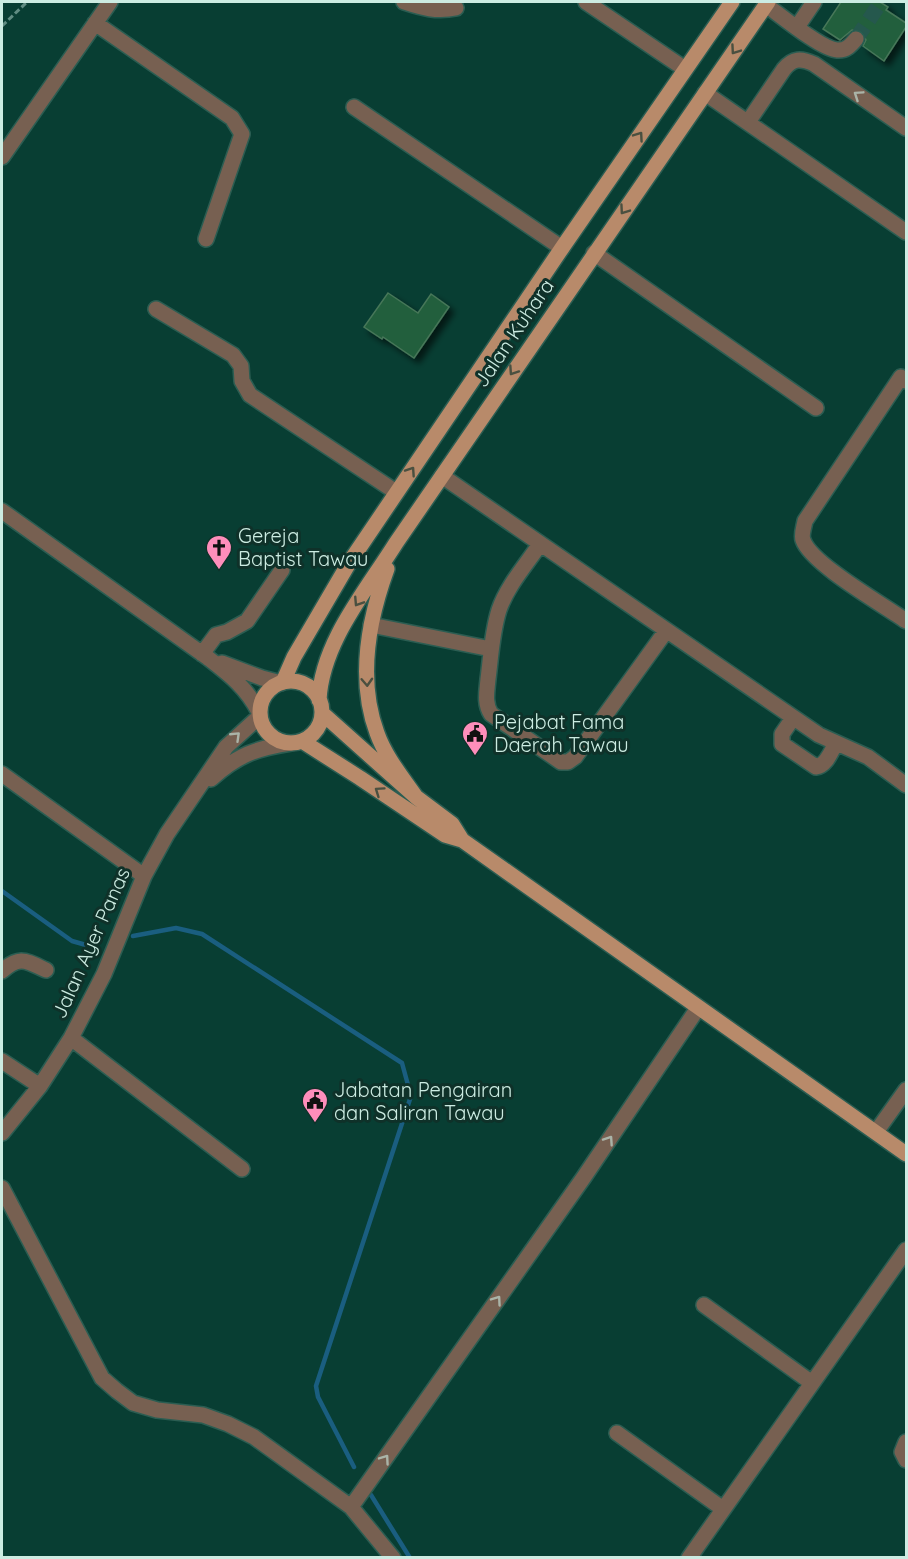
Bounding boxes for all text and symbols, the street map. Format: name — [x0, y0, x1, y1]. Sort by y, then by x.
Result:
one-way arrow — [731, 43, 742, 54]
one-way arrow — [854, 91, 865, 102]
one-way arrow — [632, 132, 643, 143]
one-way arrow — [620, 203, 631, 214]
street label: Jalan Kuhara — [468, 274, 559, 392]
one-way arrow — [510, 364, 521, 375]
one-way arrow — [404, 466, 415, 477]
place label: Gereja Baptist Tawau — [238, 523, 368, 571]
church icon: Gereja Baptist Tawau — [204, 533, 234, 571]
one-way arrow — [355, 596, 366, 607]
one-way arrow — [361, 677, 374, 686]
place label: Pejabat Fama Daerah Tawau — [494, 709, 629, 757]
public building icon: Pejabat Fama Daerah Tawau — [460, 719, 490, 757]
one-way arrow — [229, 733, 240, 744]
one-way arrow — [375, 787, 386, 798]
street label: Jalan Ayer Panas — [46, 864, 135, 1022]
place label: Jabatan Pengairan dan Saliran Tawau — [334, 1077, 512, 1125]
public building icon: Jabatan Pengairan dan Saliran Tawau — [300, 1086, 330, 1124]
one-way arrow — [602, 1136, 613, 1147]
one-way arrow — [490, 1295, 501, 1306]
one-way arrow — [378, 1455, 389, 1466]

